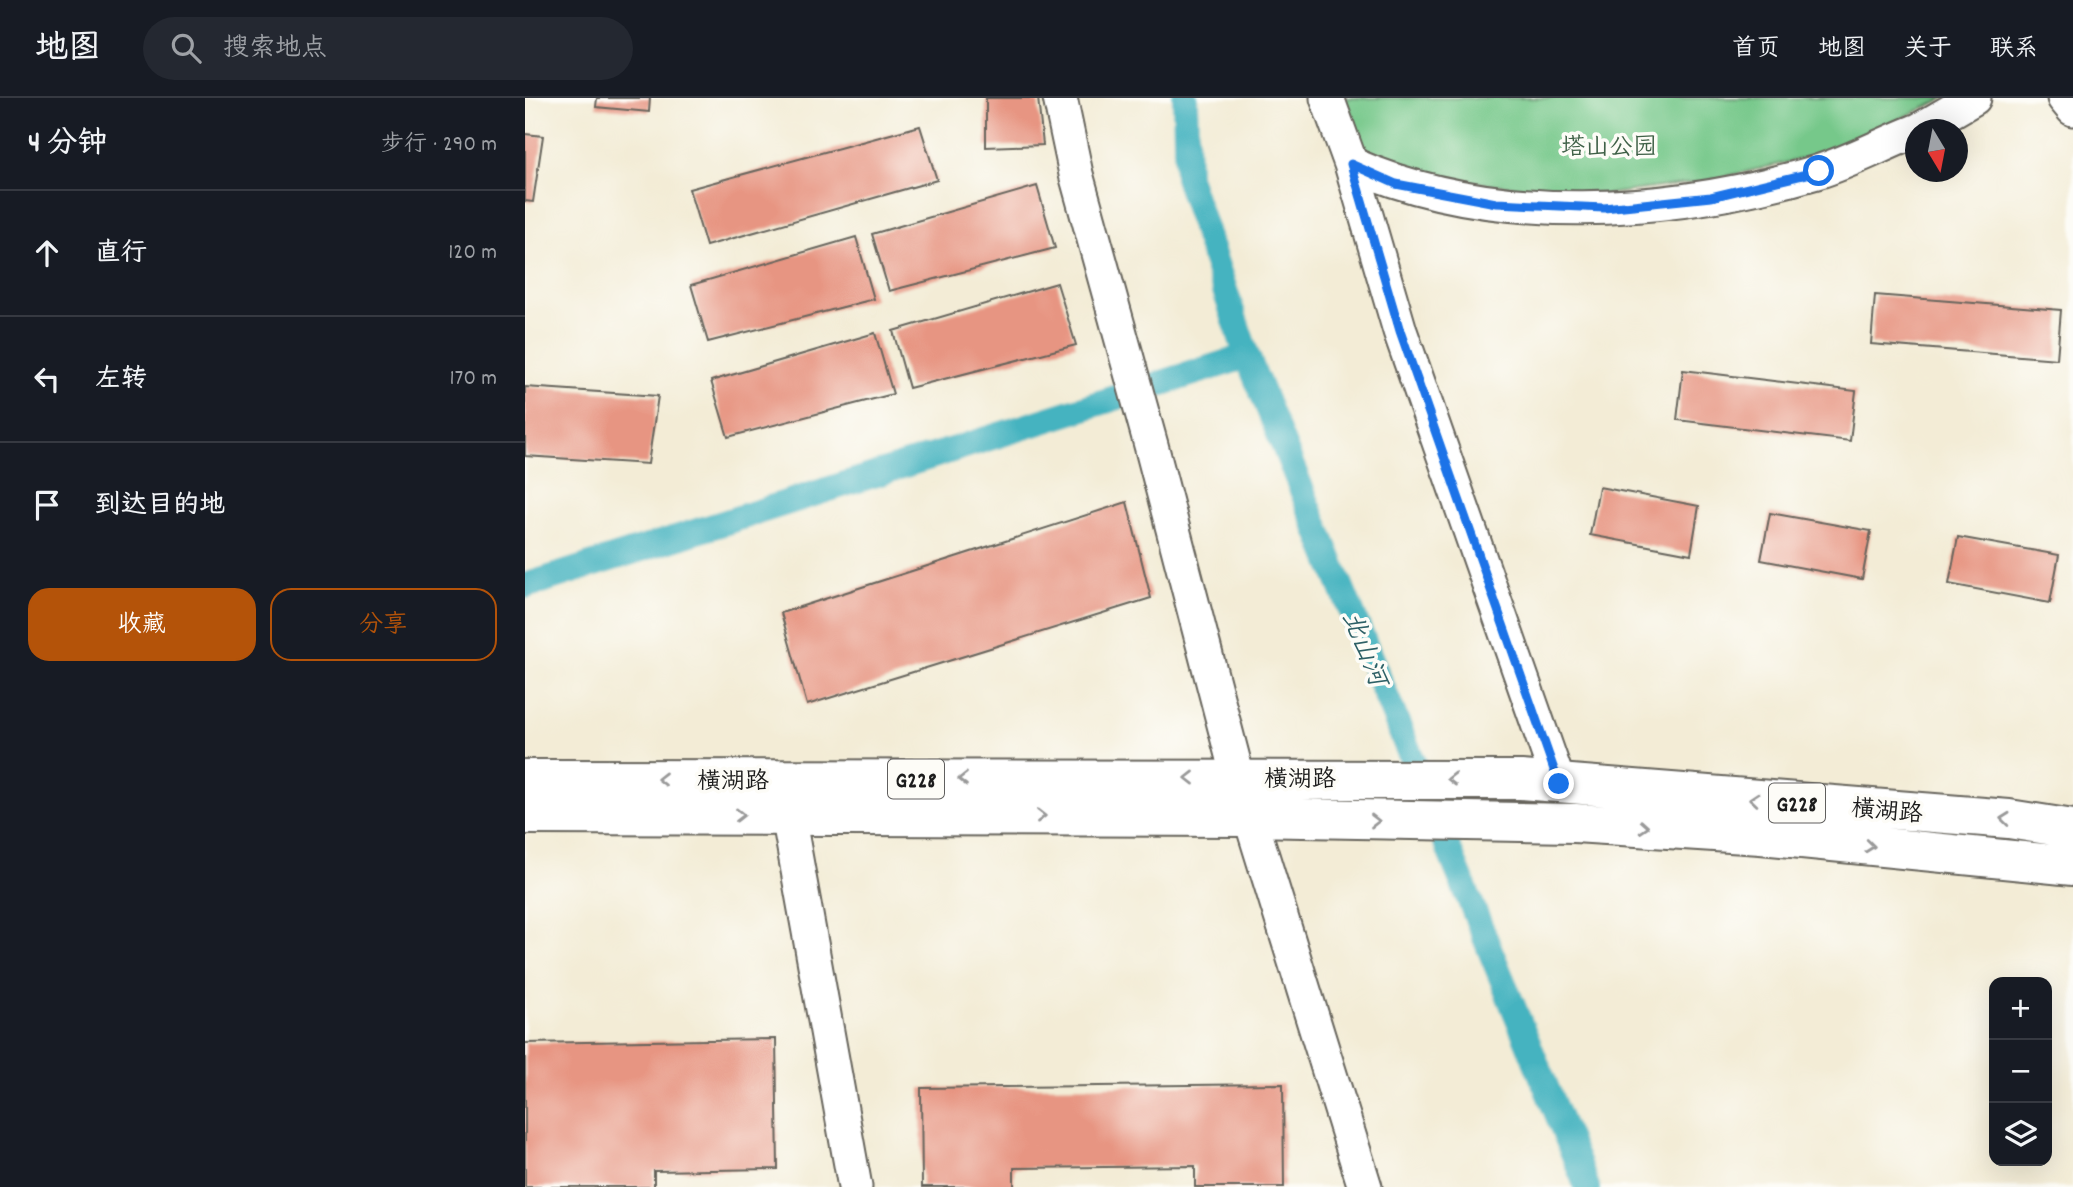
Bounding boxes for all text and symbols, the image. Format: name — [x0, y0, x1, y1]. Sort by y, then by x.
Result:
search box — [143, 17, 633, 80]
text: 地图 — [35, 27, 101, 74]
icon: search — [167, 29, 205, 67]
text: 搜索地点 — [223, 31, 327, 68]
text: 首页 — [1732, 33, 1780, 67]
text: 地图 — [1818, 33, 1866, 67]
text: 关于 — [1904, 33, 1952, 67]
text: 联系 — [1990, 33, 2038, 67]
north arrow — [1905, 119, 1968, 182]
text: 4 分钟 — [28, 124, 107, 167]
text: 步行 · 290 m — [381, 129, 497, 162]
park label: 塔山公园 — [1561, 132, 1657, 166]
route start — [1803, 155, 1834, 186]
icon: ahead — [28, 234, 66, 272]
text: 直行 — [95, 236, 147, 273]
text: 120 m — [448, 237, 497, 270]
icon: left — [28, 360, 66, 398]
text: 左转 — [95, 362, 147, 399]
text: 170 m — [450, 363, 497, 396]
icon: arrive — [28, 486, 66, 524]
text: 到达目的地 — [95, 488, 225, 525]
button: 收藏 — [28, 588, 256, 661]
button: 分享 — [270, 588, 497, 661]
water label: 北山河 — [1331, 606, 1396, 696]
road number: G228 — [888, 760, 944, 799]
street label: 横湖路 — [1264, 764, 1336, 798]
street label: 横湖路 — [697, 766, 769, 800]
route end — [1543, 768, 1574, 799]
one-way arrow — [1184, 770, 1195, 786]
one-way arrow — [656, 771, 666, 787]
one-way arrow — [957, 771, 967, 787]
one-way arrow — [1447, 771, 1457, 787]
road number: G228 — [1769, 783, 1825, 822]
one-way arrow — [1748, 792, 1759, 807]
street label: 横湖路 — [1849, 793, 1924, 833]
one-way arrow — [735, 807, 746, 823]
one-way arrow — [1036, 809, 1047, 824]
one-way arrow — [2000, 812, 2011, 827]
one-way arrow — [1371, 813, 1381, 829]
one-way arrow — [1638, 820, 1649, 835]
one-way arrow — [1864, 838, 1876, 853]
map controls — [1989, 977, 2052, 1166]
button: + — [1989, 977, 2052, 1040]
button: − — [1989, 1040, 2052, 1103]
button: layers — [1989, 1103, 2052, 1166]

